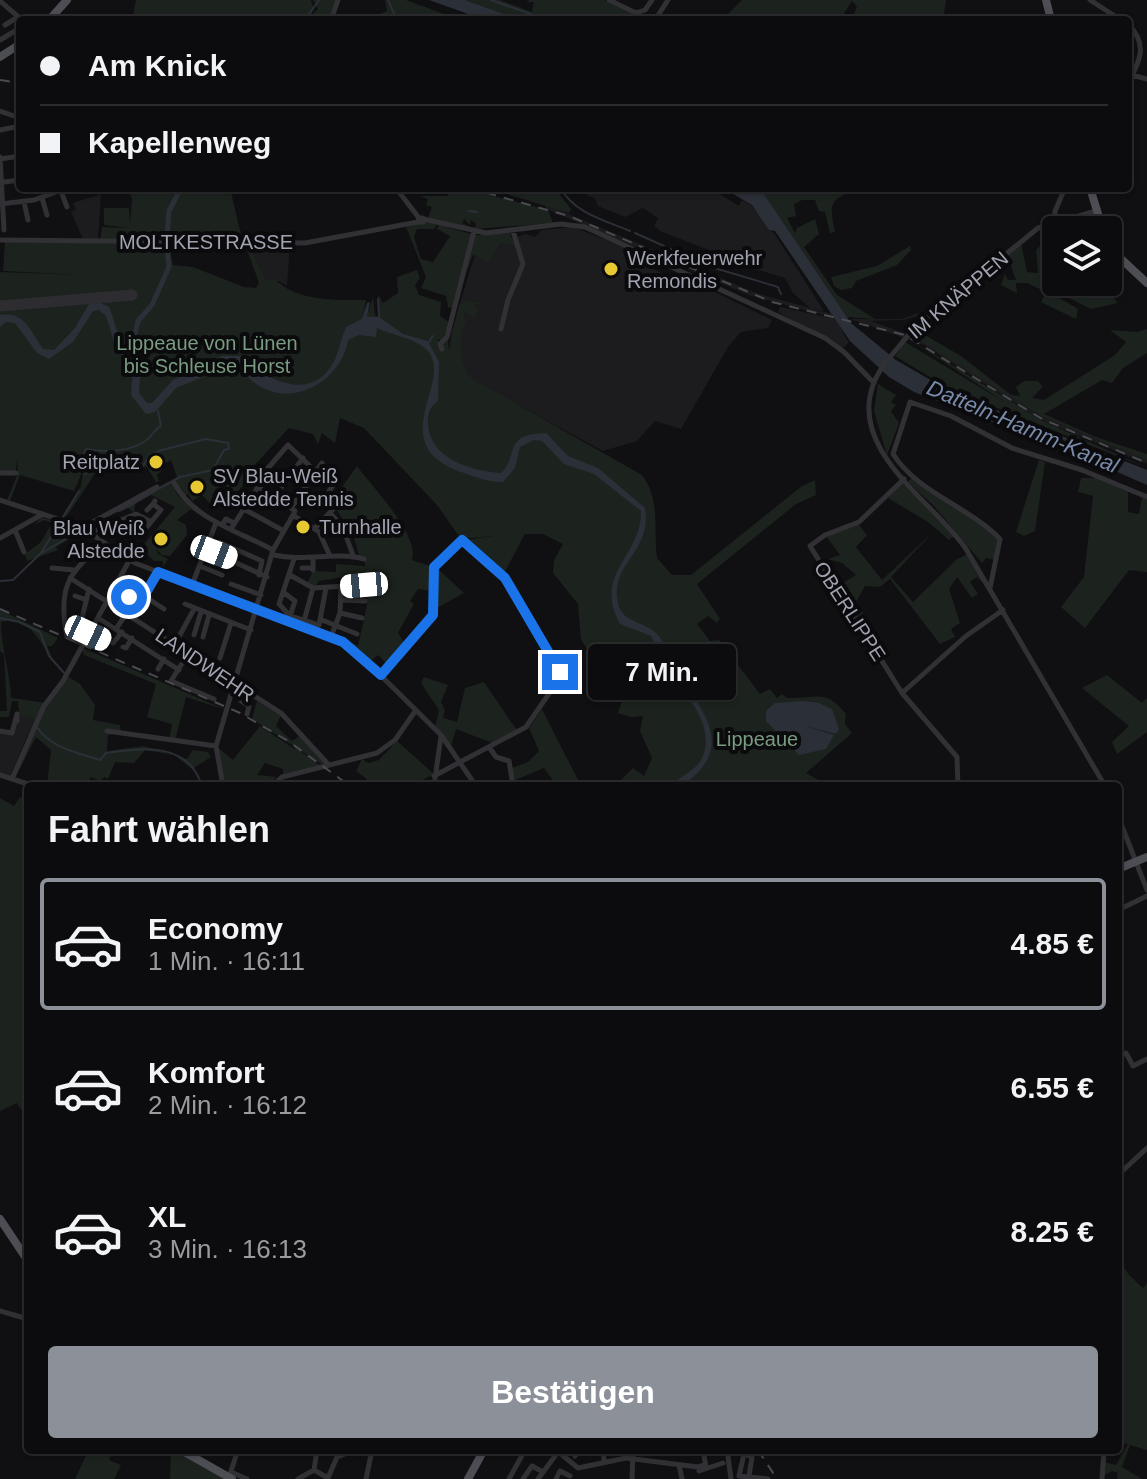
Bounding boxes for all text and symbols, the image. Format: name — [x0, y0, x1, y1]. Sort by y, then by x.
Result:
text: Am Knick — [88, 49, 226, 82]
text: Kapellenweg — [88, 126, 271, 159]
map controls — [1042, 216, 1122, 296]
button: layers — [1042, 216, 1122, 296]
street label: MOLTKESTRASSE — [119, 231, 293, 253]
place label: Werkfeuerwehr Remondis — [627, 247, 763, 292]
street label: IM KNÄPPEN — [904, 247, 1012, 343]
marker: Werkfeuerwehr Remondis — [602, 260, 620, 278]
park label: Lippeaue von Lünen bis Schleuse Horst — [116, 332, 298, 377]
water label: Datteln-Hamm-Kanal — [923, 375, 1123, 479]
place label: Reitplatz — [62, 451, 140, 473]
marker: Reitplatz — [147, 453, 165, 471]
place label: SV Blau-Weiß Alstedde Tennis — [213, 465, 354, 510]
marker: SV Blau-Weiß Alstedde Tennis — [188, 478, 206, 496]
place label: Turnhalle — [319, 516, 402, 538]
place label: Blau Weiß Alstedde — [53, 517, 145, 562]
marker: Turnhalle — [294, 518, 312, 536]
marker: Blau Weiß Alstedde — [152, 530, 170, 548]
car — [187, 532, 241, 572]
street label: OBERLIPPE — [810, 557, 890, 665]
car — [339, 571, 389, 599]
route start — [111, 579, 147, 615]
car — [61, 612, 115, 654]
street label: LANDWEHR — [151, 624, 259, 706]
callout: 7 Min. — [588, 644, 736, 700]
route end — [542, 654, 578, 690]
text: 7 Min. — [625, 657, 699, 687]
park label: Lippeaue — [716, 728, 798, 750]
text: Fahrt wählen — [48, 809, 270, 850]
icon: car — [52, 908, 124, 980]
text: Economy — [148, 912, 283, 945]
text: 4.85 € — [1011, 927, 1094, 960]
text: 1 Min. · 16:11 — [148, 946, 305, 976]
icon: car — [52, 1052, 124, 1124]
text: Komfort — [148, 1056, 265, 1089]
text: 6.55 € — [1011, 1071, 1094, 1104]
text: 2 Min. · 16:12 — [148, 1090, 307, 1120]
icon: car — [52, 1196, 124, 1268]
text: XL — [148, 1200, 186, 1233]
text: 8.25 € — [1011, 1215, 1094, 1248]
text: 3 Min. · 16:13 — [148, 1234, 307, 1264]
button: Bestätigen — [48, 1346, 1098, 1438]

